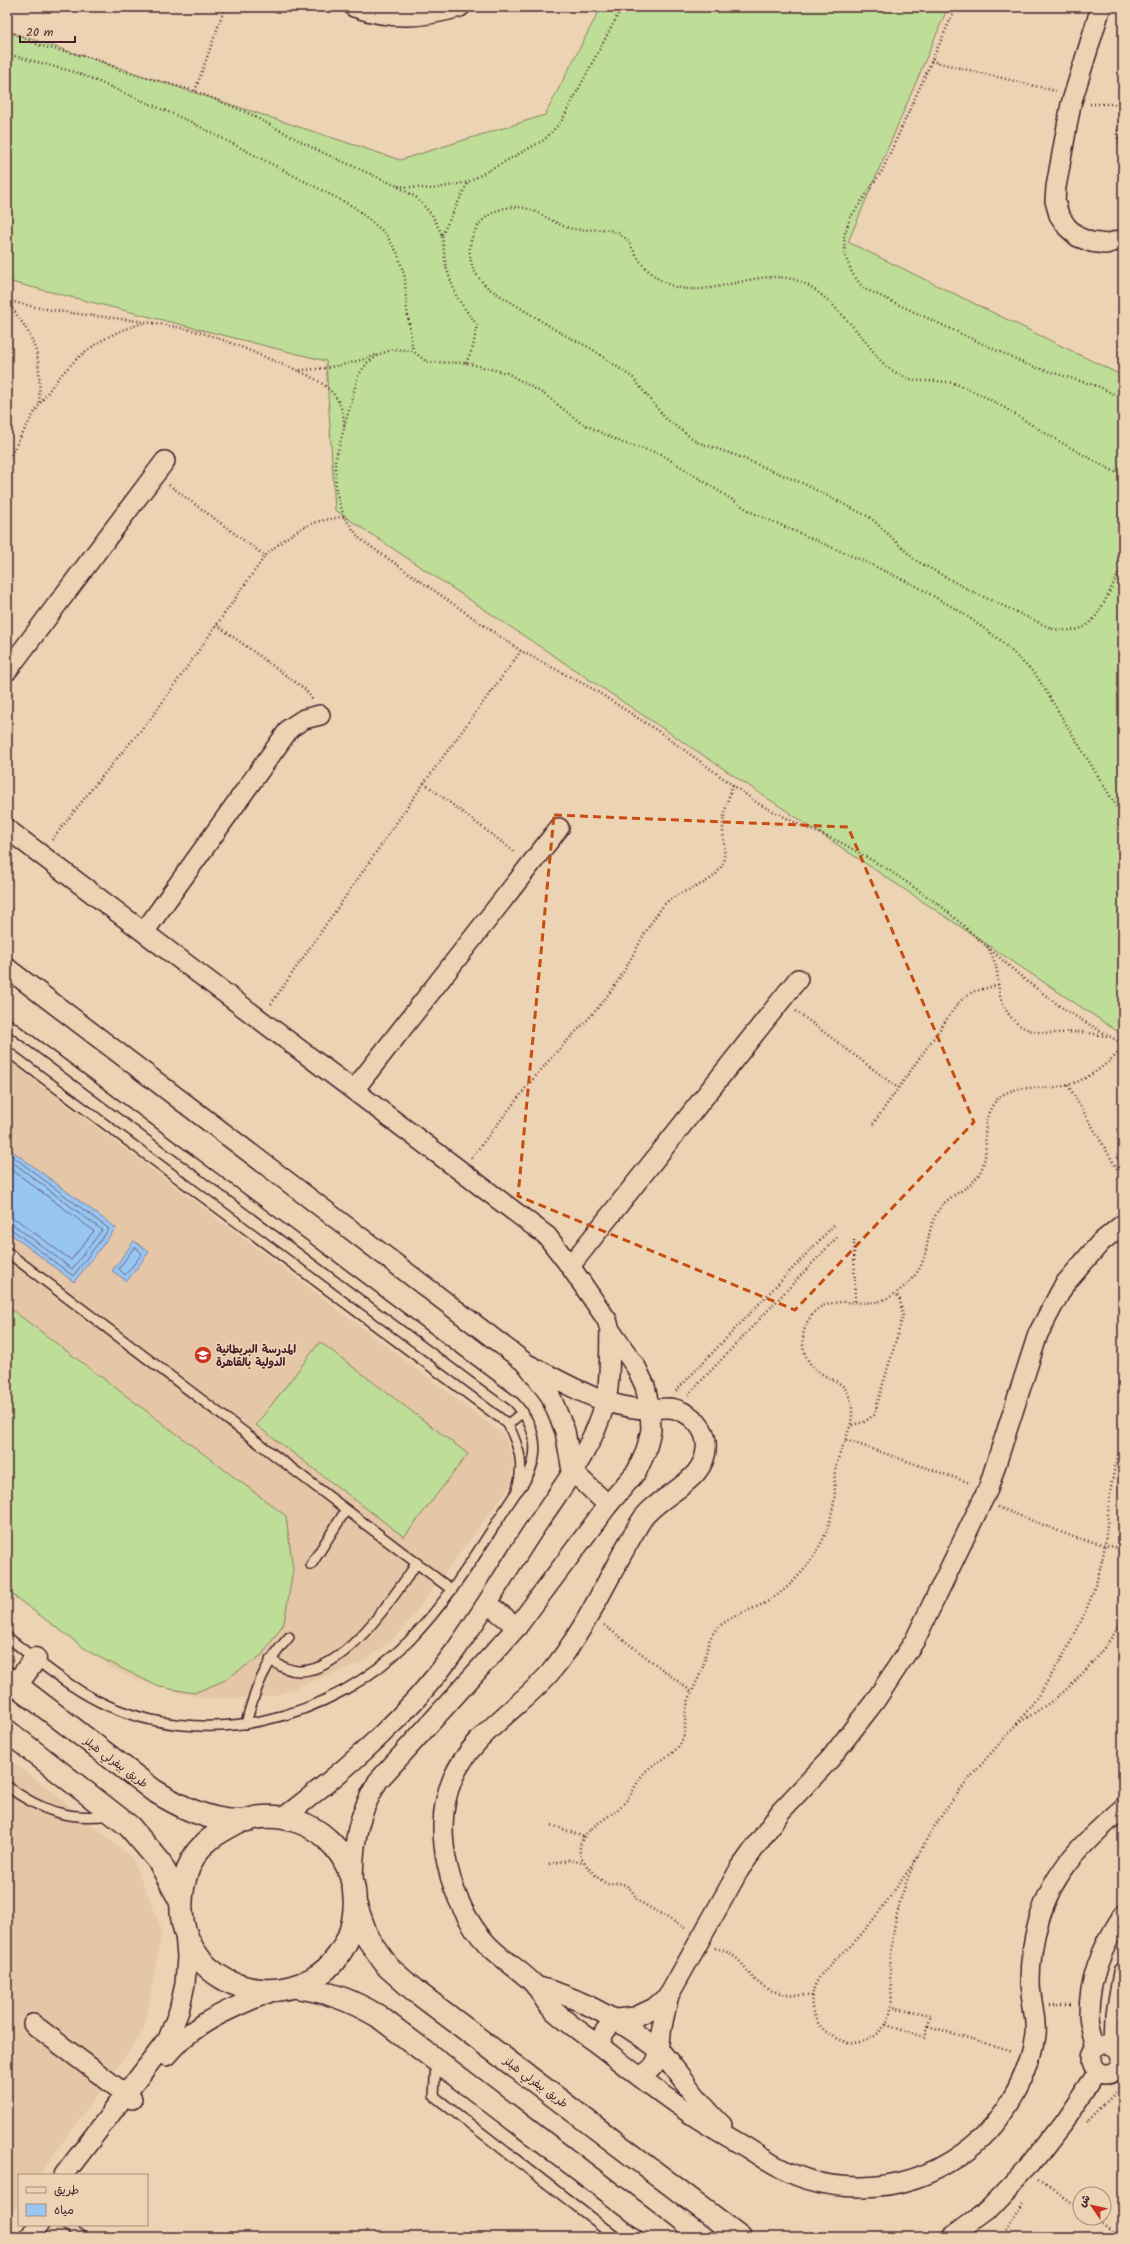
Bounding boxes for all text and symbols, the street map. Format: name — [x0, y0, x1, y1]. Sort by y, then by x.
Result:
scale bar — [20, 18, 75, 44]
text: 20 m — [26, 23, 54, 42]
place label: المدرسة البريطانية الدولية بالقاهرة — [216, 1341, 296, 1372]
school or university icon: المدرسة البريطانية الدولية بالقاهرة — [193, 1345, 213, 1365]
street label: طريق بيفرلي هيلز — [78, 1732, 152, 1794]
street label: طريق بيفرلي هيلز — [498, 2052, 572, 2114]
legend — [18, 2174, 148, 2226]
text: طريق — [54, 2181, 79, 2200]
north arrow — [1072, 2186, 1112, 2226]
text: ش — [1074, 2191, 1095, 2211]
text: مياه — [54, 2201, 74, 2220]

